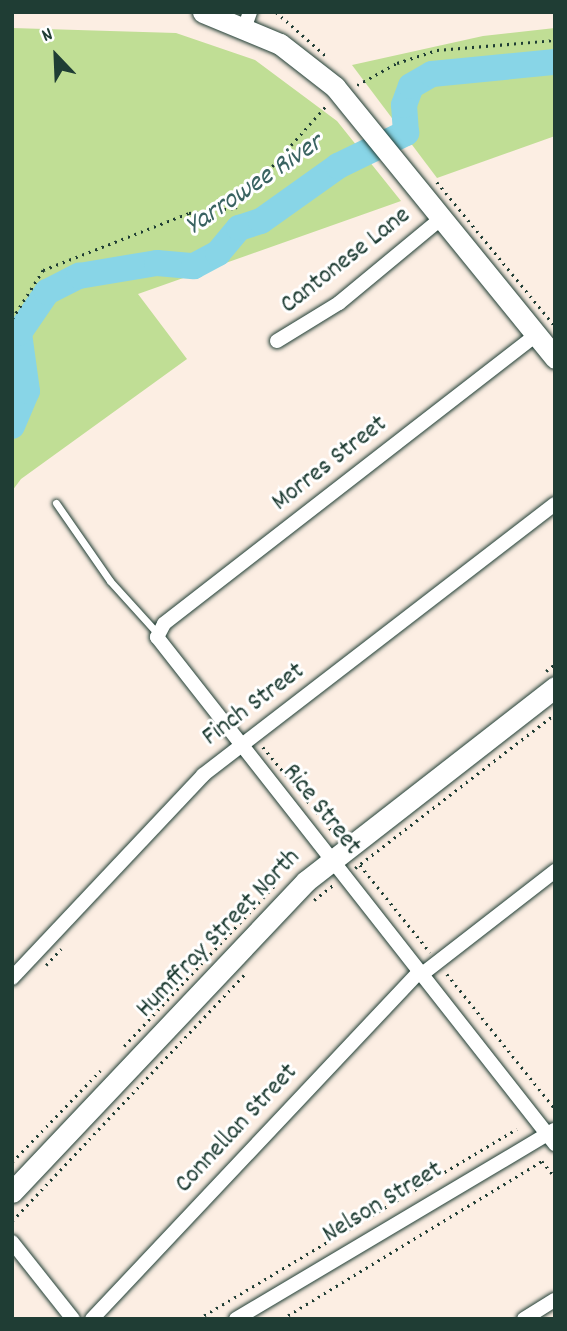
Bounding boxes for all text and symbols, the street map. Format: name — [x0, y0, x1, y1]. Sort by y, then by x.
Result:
north arrow — [21, 21, 91, 91]
text: N — [38, 22, 57, 50]
water label: Yarrowee River — [180, 128, 330, 244]
street label: Cantonese Lane — [275, 201, 417, 321]
street label: Morres Street — [266, 409, 394, 519]
street label: Finch Street — [197, 656, 311, 754]
street label: Rice Street — [275, 758, 367, 862]
street label: Humffray Street North — [130, 843, 308, 1025]
street label: Connellan Street — [169, 1058, 305, 1200]
street label: Nelson Street — [317, 1155, 449, 1251]

